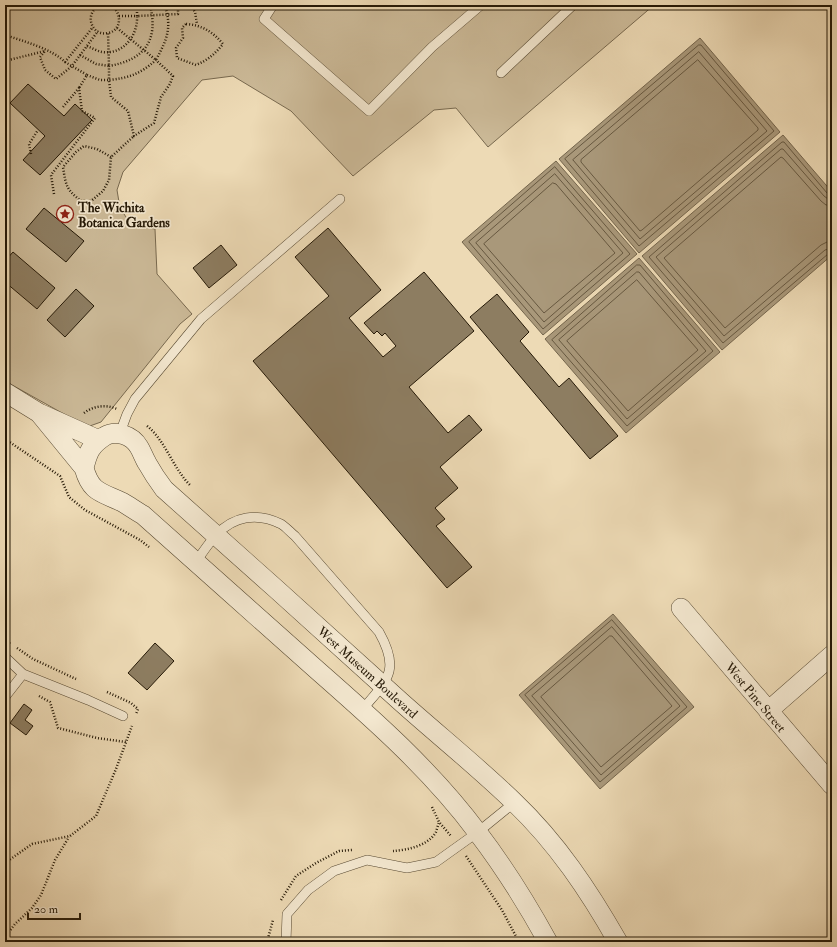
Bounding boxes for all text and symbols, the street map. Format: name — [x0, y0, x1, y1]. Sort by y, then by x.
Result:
place label: The Wichita Botanica Gardens — [77, 200, 170, 231]
place icon: The Wichita Botanica Gardens — [55, 204, 75, 224]
street label: West Museum Boulevard — [313, 623, 421, 722]
street label: West Pine Street — [721, 659, 789, 736]
scale bar — [28, 895, 80, 921]
text: 20 m — [34, 902, 59, 917]

